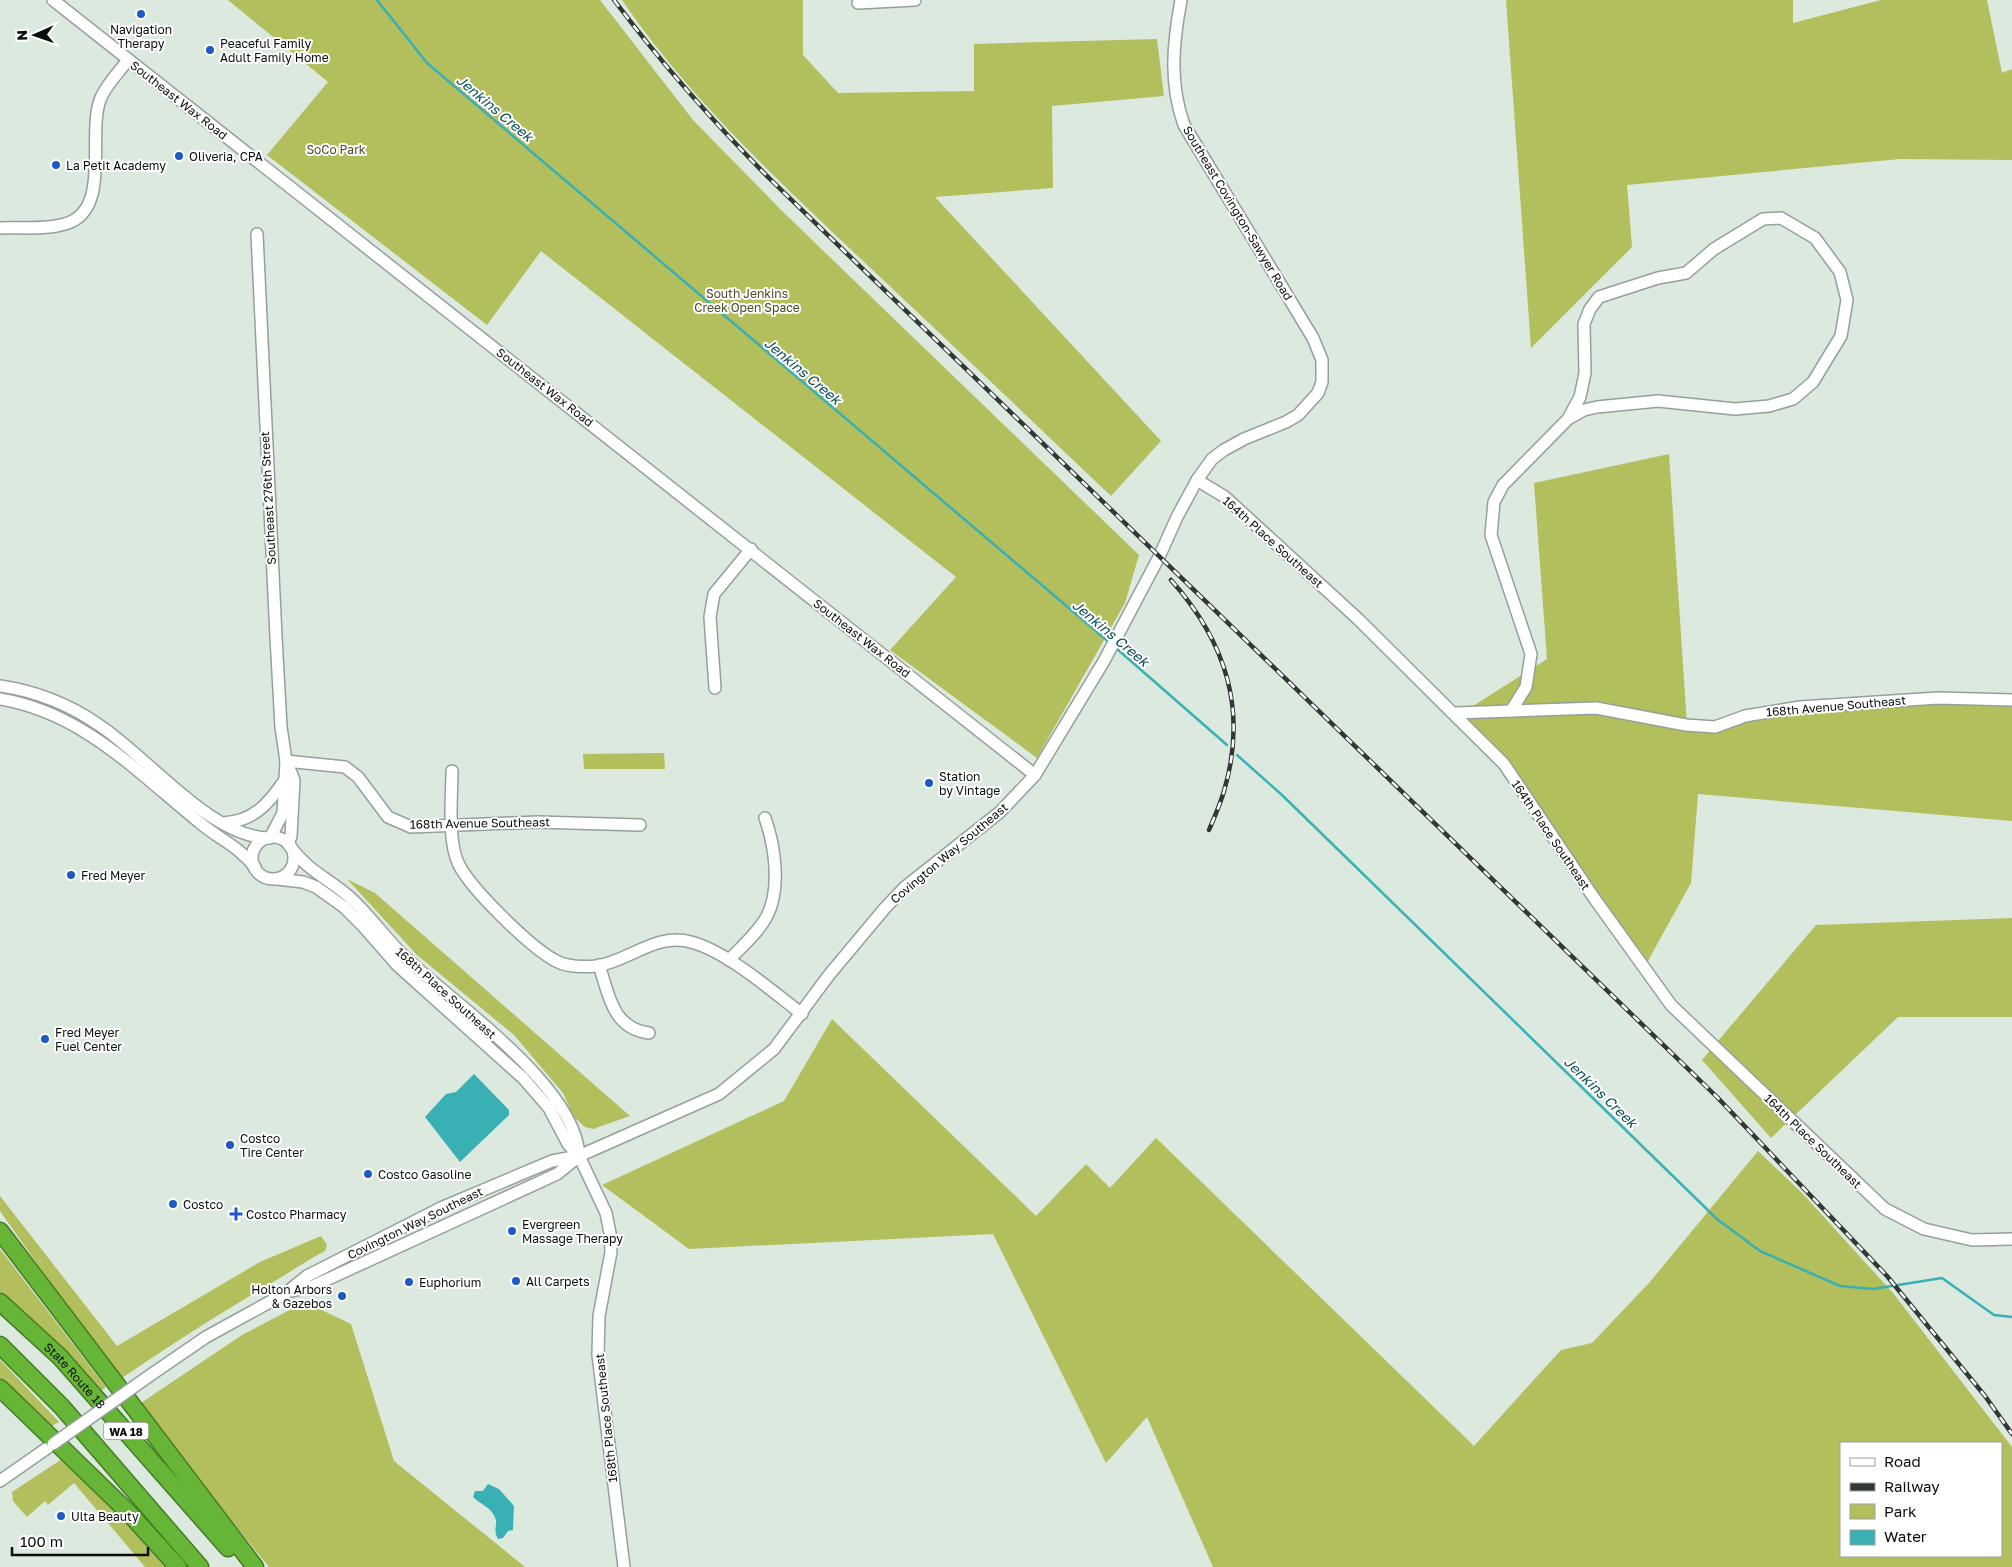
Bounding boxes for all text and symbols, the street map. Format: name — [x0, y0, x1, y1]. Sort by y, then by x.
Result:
marker: Navigation Therapy — [135, 8, 147, 20]
north arrow — [10, 10, 60, 60]
place label: Navigation Therapy — [110, 22, 172, 51]
text: N — [13, 30, 30, 41]
place label: Peaceful Family Adult Family Home — [220, 36, 329, 65]
marker: Peaceful Family Adult Family Home — [204, 44, 216, 56]
street label: Southeast Wax Road — [127, 57, 231, 143]
water label: Jenkins Creek — [453, 71, 538, 146]
street label: Southeast Covington-Sawyer Road — [1180, 123, 1296, 303]
park label: SoCo Park — [306, 142, 366, 157]
place label: Oliveria, CPA — [189, 149, 263, 164]
marker: Oliveria, CPA — [173, 150, 185, 162]
place label: La Petit Academy — [66, 158, 166, 173]
marker: La Petit Academy — [50, 159, 62, 171]
park label: South Jenkins Creek Open Space — [694, 286, 800, 315]
water label: Jenkins Creek — [761, 334, 846, 409]
street label: Southeast Wax Road — [493, 344, 597, 430]
street label: Southeast 276th Street — [257, 431, 279, 565]
street label: 164th Place Southeast — [1220, 493, 1326, 591]
street label: Southeast Wax Road — [810, 595, 914, 681]
water label: Jenkins Creek — [1069, 596, 1154, 671]
street label: 168th Avenue Southeast — [1766, 692, 1907, 720]
place label: Station by Vintage — [939, 769, 1000, 798]
marker: Station by Vintage — [923, 777, 935, 789]
street label: 164th Place Southeast — [1508, 777, 1594, 893]
street label: Covington Way Southeast — [887, 799, 1011, 907]
street label: 168th Avenue Southeast — [410, 814, 550, 832]
place label: Fred Meyer — [81, 868, 146, 883]
marker: Fred Meyer — [65, 869, 77, 881]
street label: 168th Place Southeast — [393, 944, 499, 1042]
place label: Fred Meyer Fuel Center — [55, 1025, 122, 1054]
marker: Fred Meyer Fuel Center — [39, 1033, 51, 1045]
water label: Jenkins Creek — [1561, 1053, 1642, 1132]
street label: 164th Place Southeast — [1761, 1091, 1865, 1192]
place label: Costco Tire Center — [240, 1131, 304, 1160]
marker: Costco Tire Center — [224, 1139, 236, 1151]
place label: Costco Gasoline — [378, 1167, 471, 1182]
marker: Costco Gasoline — [362, 1168, 374, 1180]
street label: Covington Way Southeast — [345, 1184, 485, 1262]
place label: Costco — [183, 1197, 223, 1212]
marker: Costco — [167, 1198, 179, 1210]
place label: Costco Pharmacy — [246, 1207, 347, 1222]
marker: Costco Pharmacy — [230, 1208, 242, 1220]
place label: Evergreen Massage Therapy — [522, 1217, 623, 1246]
marker: Evergreen Massage Therapy — [506, 1225, 518, 1237]
place label: All Carpets — [526, 1274, 590, 1289]
place label: Euphorium — [419, 1275, 481, 1290]
marker: All Carpets — [510, 1275, 522, 1287]
marker: Euphorium — [403, 1276, 415, 1288]
place label: Holton Arbors & Gazebos — [251, 1282, 332, 1311]
marker: Holton Arbors & Gazebos — [336, 1290, 348, 1302]
street label: State Route 18 — [41, 1339, 109, 1411]
street label: 168th Place Southeast — [592, 1352, 620, 1483]
road number: WA 18 — [104, 1422, 148, 1440]
legend — [1840, 1442, 2002, 1557]
text: Road — [1884, 1452, 1921, 1470]
text: Railway — [1884, 1477, 1940, 1495]
text: Park — [1884, 1502, 1917, 1520]
place label: Ulta Beauty — [71, 1509, 139, 1524]
marker: Ulta Beauty — [55, 1510, 67, 1522]
scale bar — [12, 1524, 149, 1556]
text: Water — [1884, 1527, 1927, 1545]
text: 100 m — [20, 1532, 63, 1550]

